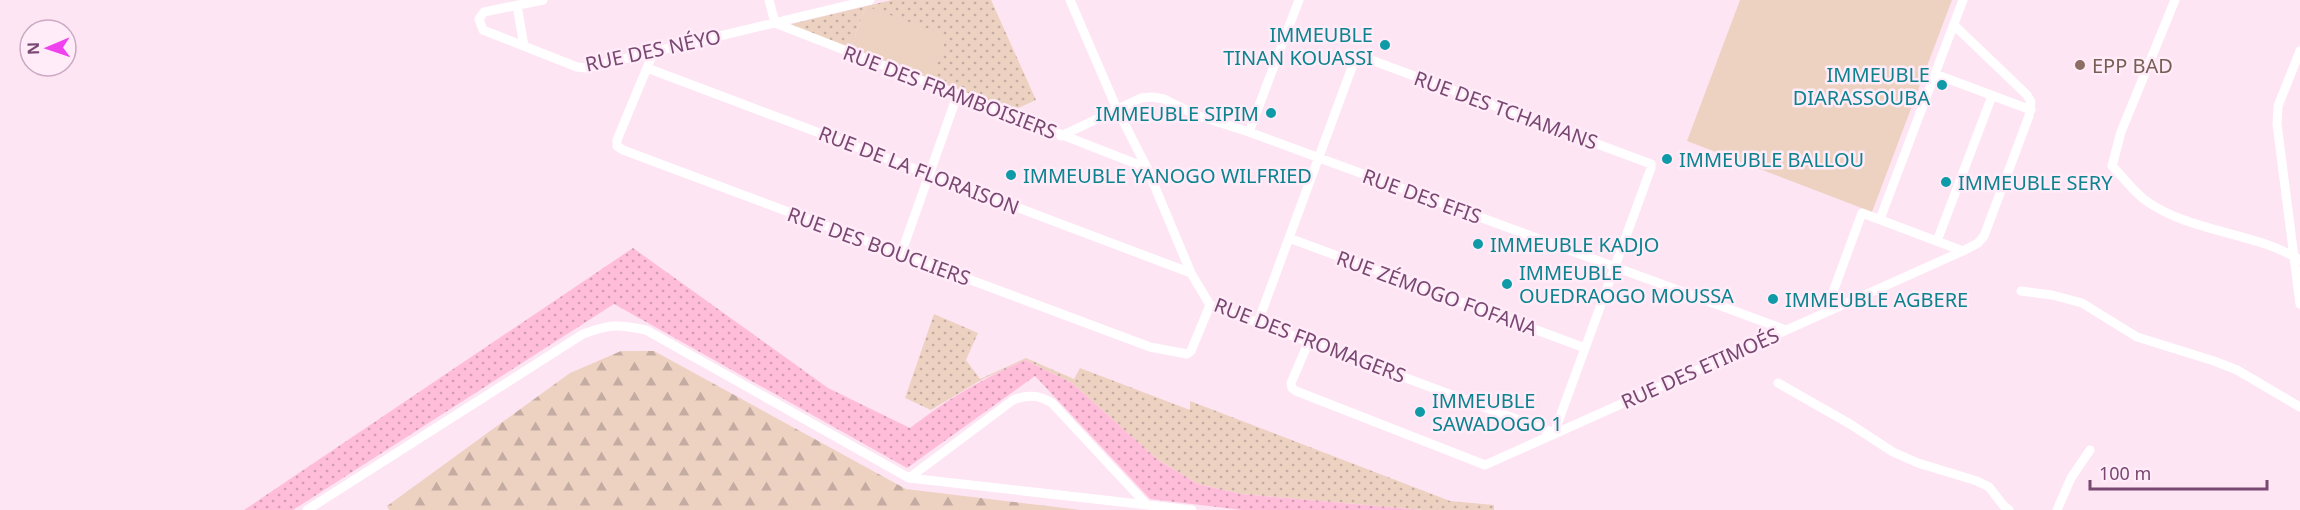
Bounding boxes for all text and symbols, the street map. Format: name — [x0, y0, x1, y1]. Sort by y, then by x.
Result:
north arrow — [18, 18, 78, 78]
place label: IMMEUBLE TINAN KOUASSI — [1223, 21, 1373, 71]
street label: RUE DES NÉYO — [583, 22, 723, 78]
marker: IMMEUBLE TINAN KOUASSI — [1378, 38, 1392, 52]
street label: RUE DES FRAMBOISIERS — [839, 39, 1061, 145]
text: N — [22, 42, 44, 55]
place label: EPP BAD — [2092, 52, 2173, 79]
marker: EPP BAD — [2073, 58, 2087, 72]
place label: IMMEUBLE DIARASSOUBA — [1793, 61, 1930, 111]
street label: RUE DES TCHAMANS — [1411, 64, 1601, 156]
marker: IMMEUBLE DIARASSOUBA — [1935, 78, 1949, 92]
place label: IMMEUBLE SIPIM — [1096, 100, 1259, 127]
marker: IMMEUBLE SIPIM — [1264, 106, 1278, 120]
street label: RUE DE LA FLORAISON — [815, 119, 1023, 221]
place label: IMMEUBLE BALLOU — [1679, 146, 1864, 173]
marker: IMMEUBLE BALLOU — [1660, 152, 1674, 166]
place label: IMMEUBLE YANOGO WILFRIED — [1023, 162, 1312, 189]
street label: RUE DES EFIS — [1359, 162, 1485, 230]
marker: IMMEUBLE YANOGO WILFRIED — [1004, 168, 1018, 182]
place label: IMMEUBLE SERY — [1958, 169, 2113, 196]
marker: IMMEUBLE SERY — [1939, 175, 1953, 189]
street label: RUE DES BOUCLIERS — [784, 200, 974, 292]
place label: IMMEUBLE KADJO — [1490, 231, 1659, 258]
marker: IMMEUBLE KADJO — [1471, 237, 1485, 251]
street label: RUE ZÉMOGO FOFANA — [1333, 244, 1541, 342]
place label: IMMEUBLE OUEDRAOGO MOUSSA — [1519, 259, 1734, 309]
marker: IMMEUBLE OUEDRAOGO MOUSSA — [1500, 277, 1514, 291]
place label: IMMEUBLE AGBERE — [1785, 286, 1968, 313]
street label: RUE DES FROMAGERS — [1210, 291, 1410, 389]
marker: IMMEUBLE AGBERE — [1766, 292, 1780, 306]
street label: RUE DES ETIMOÉS — [1617, 321, 1783, 415]
place label: IMMEUBLE SAWADOGO 1 — [1432, 387, 1563, 437]
marker: IMMEUBLE SAWADOGO 1 — [1413, 405, 1427, 419]
scale bar — [2090, 453, 2267, 491]
text: 100 m — [2099, 461, 2151, 485]

